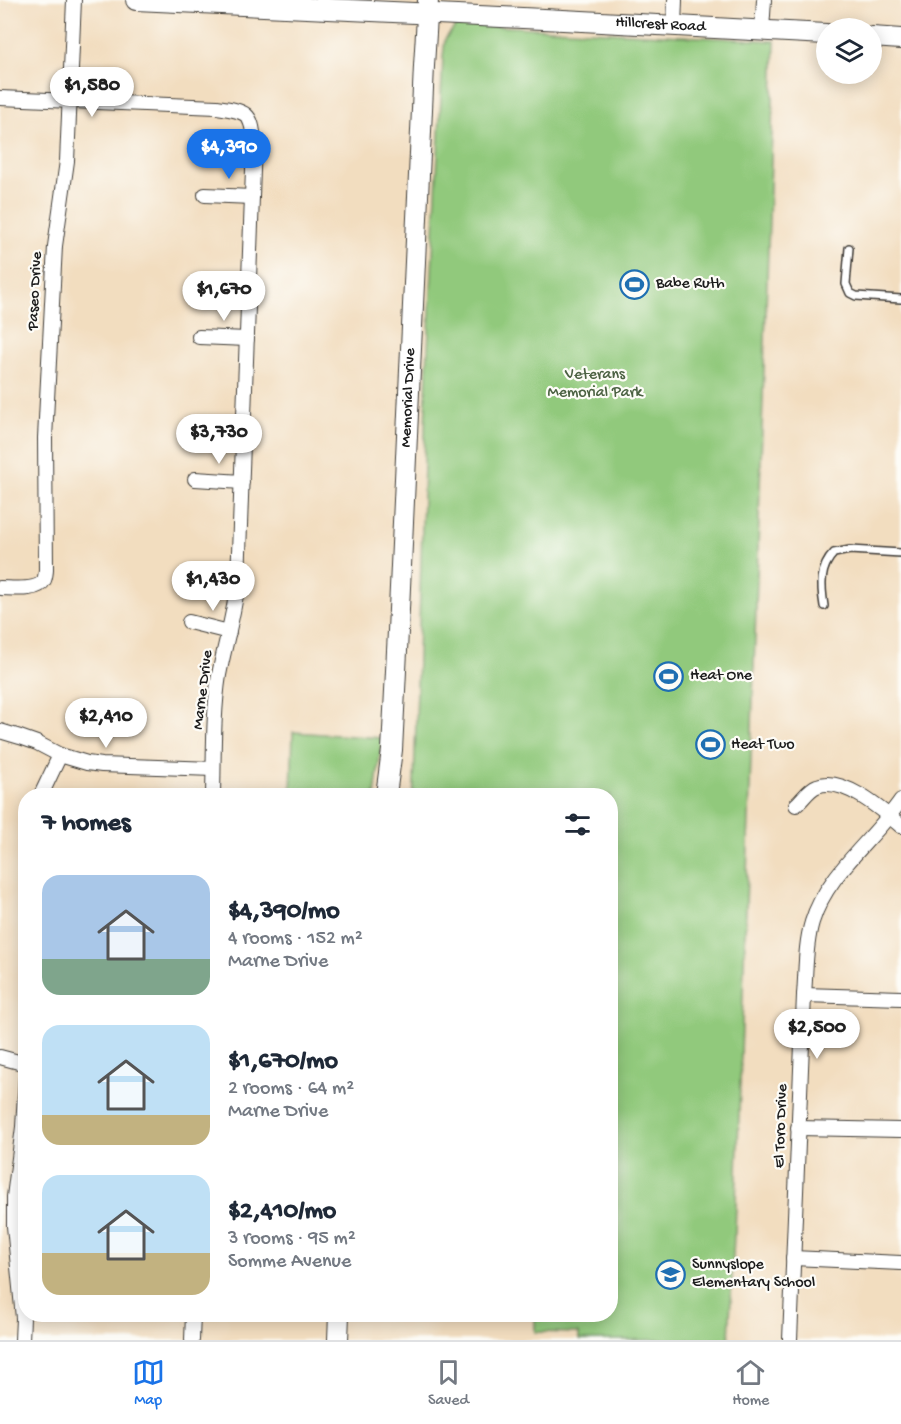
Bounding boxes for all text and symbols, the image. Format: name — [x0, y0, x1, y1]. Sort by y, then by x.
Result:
street label: Hillcrest Road — [615, 13, 708, 37]
map controls — [816, 18, 882, 84]
button: layers — [816, 18, 882, 84]
pin: $1,580 — [43, 67, 141, 118]
text: $1,580 — [64, 75, 120, 98]
pin: $4,390 — [180, 129, 278, 180]
text: $4,390 — [201, 137, 257, 160]
street label: Paseo Drive — [24, 250, 48, 332]
sports icon: Babe Ruth — [619, 268, 651, 300]
pin: $1,670 — [175, 271, 273, 322]
place label: Babe Ruth — [655, 275, 725, 294]
text: $1,670 — [196, 279, 252, 302]
street label: Memorial Drive — [397, 347, 421, 448]
park label: Veterans Memorial Park — [548, 366, 644, 403]
pin: $3,730 — [170, 414, 268, 465]
text: $3,730 — [190, 422, 248, 445]
pin: $1,430 — [164, 561, 262, 612]
text: $1,430 — [186, 569, 240, 592]
street label: Marne Drive — [190, 648, 218, 731]
sports icon: Heat One — [653, 660, 685, 692]
place label: Heat One — [690, 667, 753, 686]
pin: $2,410 — [57, 698, 155, 749]
text: $2,410 — [79, 706, 133, 729]
sports icon: Heat Two — [694, 729, 726, 761]
place label: Heat Two — [731, 736, 794, 755]
icon: filters — [561, 808, 594, 841]
text: 7 homes — [42, 809, 131, 840]
text: $4,390/mo — [228, 897, 340, 928]
icon: home — [90, 899, 162, 971]
text: 4 rooms · 152 m² — [228, 928, 363, 951]
text: Marne Drive — [228, 951, 328, 974]
pin: $2,500 — [768, 1009, 866, 1060]
text: $2,500 — [788, 1017, 846, 1040]
text: $1,670/mo — [228, 1047, 338, 1078]
icon: home — [90, 1049, 162, 1121]
text: 2 rooms · 64 m² — [228, 1078, 354, 1101]
street label: El Toro Drive — [771, 1083, 793, 1168]
text: Marne Drive — [228, 1101, 328, 1124]
text: $2,410/mo — [228, 1197, 336, 1228]
icon: home — [90, 1199, 162, 1271]
text: 3 rooms · 95 m² — [228, 1228, 356, 1251]
text: Somme Avenue — [228, 1251, 351, 1274]
place label: Sunnyslope Elementary School — [692, 1256, 815, 1293]
school or university icon: Sunnyslope Elementary School — [655, 1258, 687, 1290]
tab: Map — [132, 1356, 165, 1411]
tab: Saved — [428, 1356, 469, 1411]
tab: Home — [732, 1356, 769, 1411]

